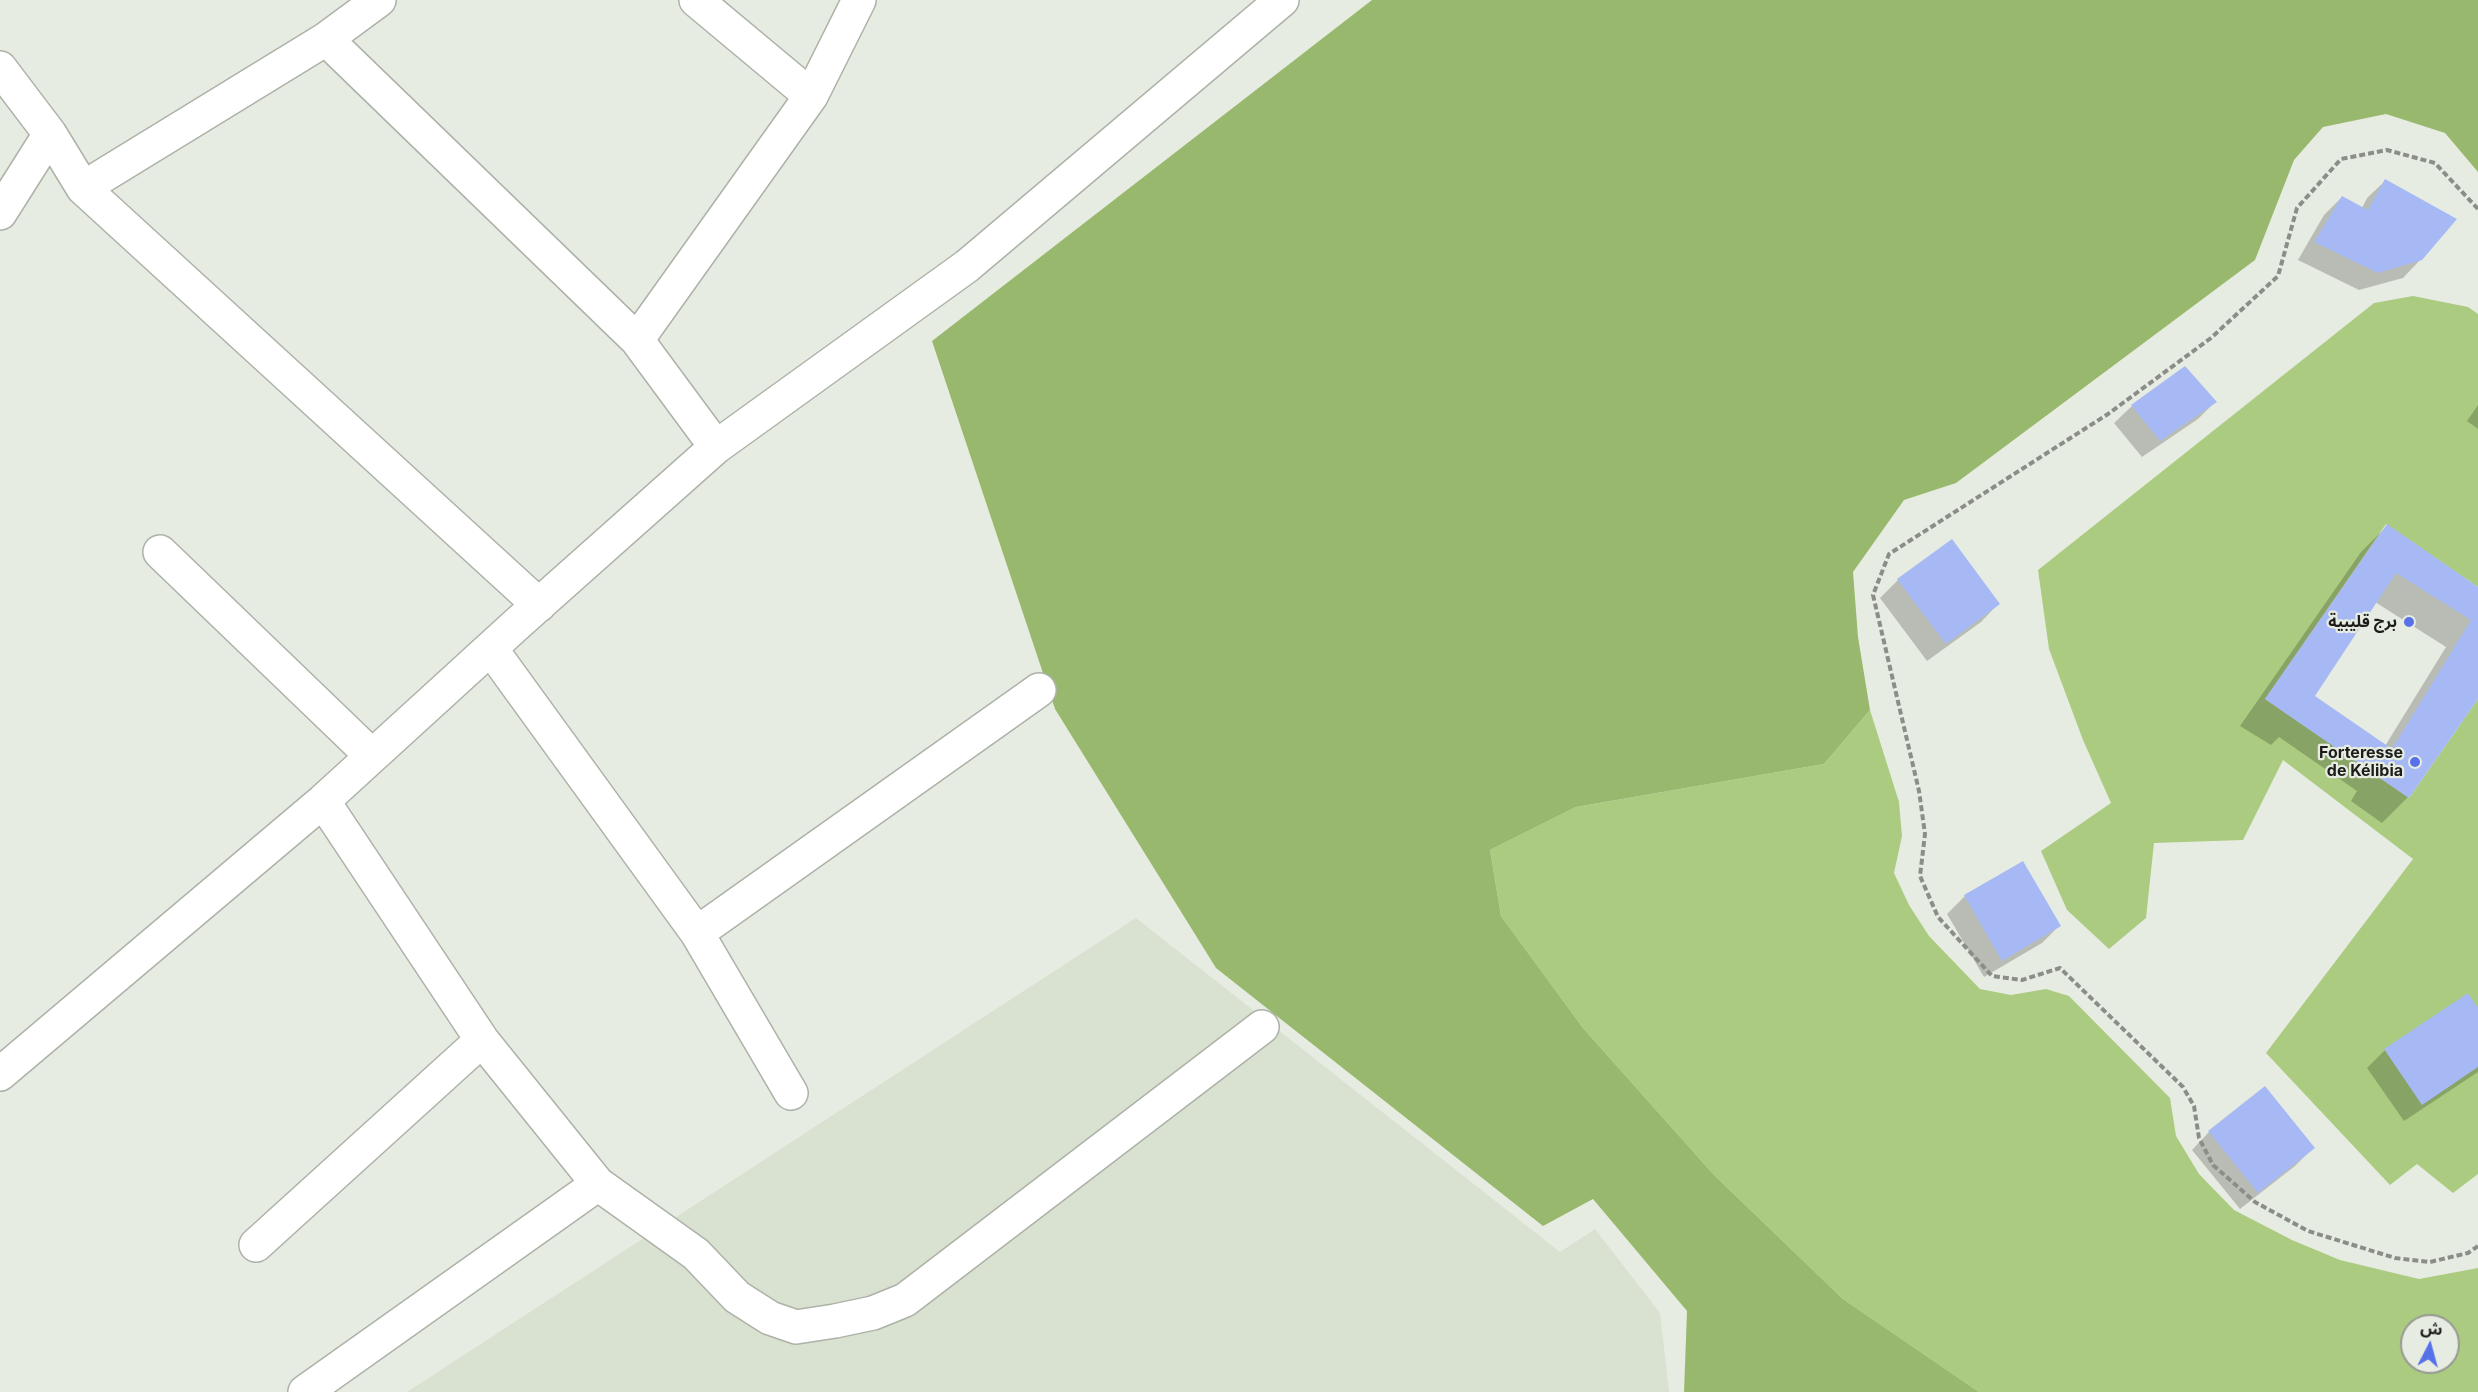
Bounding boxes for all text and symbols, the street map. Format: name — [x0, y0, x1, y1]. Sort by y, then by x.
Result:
place label: برج قليبية — [2328, 612, 2397, 632]
marker: برج قليبية — [2402, 615, 2416, 629]
place label: Forteresse de Kélibia — [2319, 743, 2403, 781]
marker: Forteresse de Kélibia — [2408, 755, 2422, 769]
north arrow — [2400, 1314, 2460, 1374]
text: ش — [2420, 1317, 2444, 1339]

